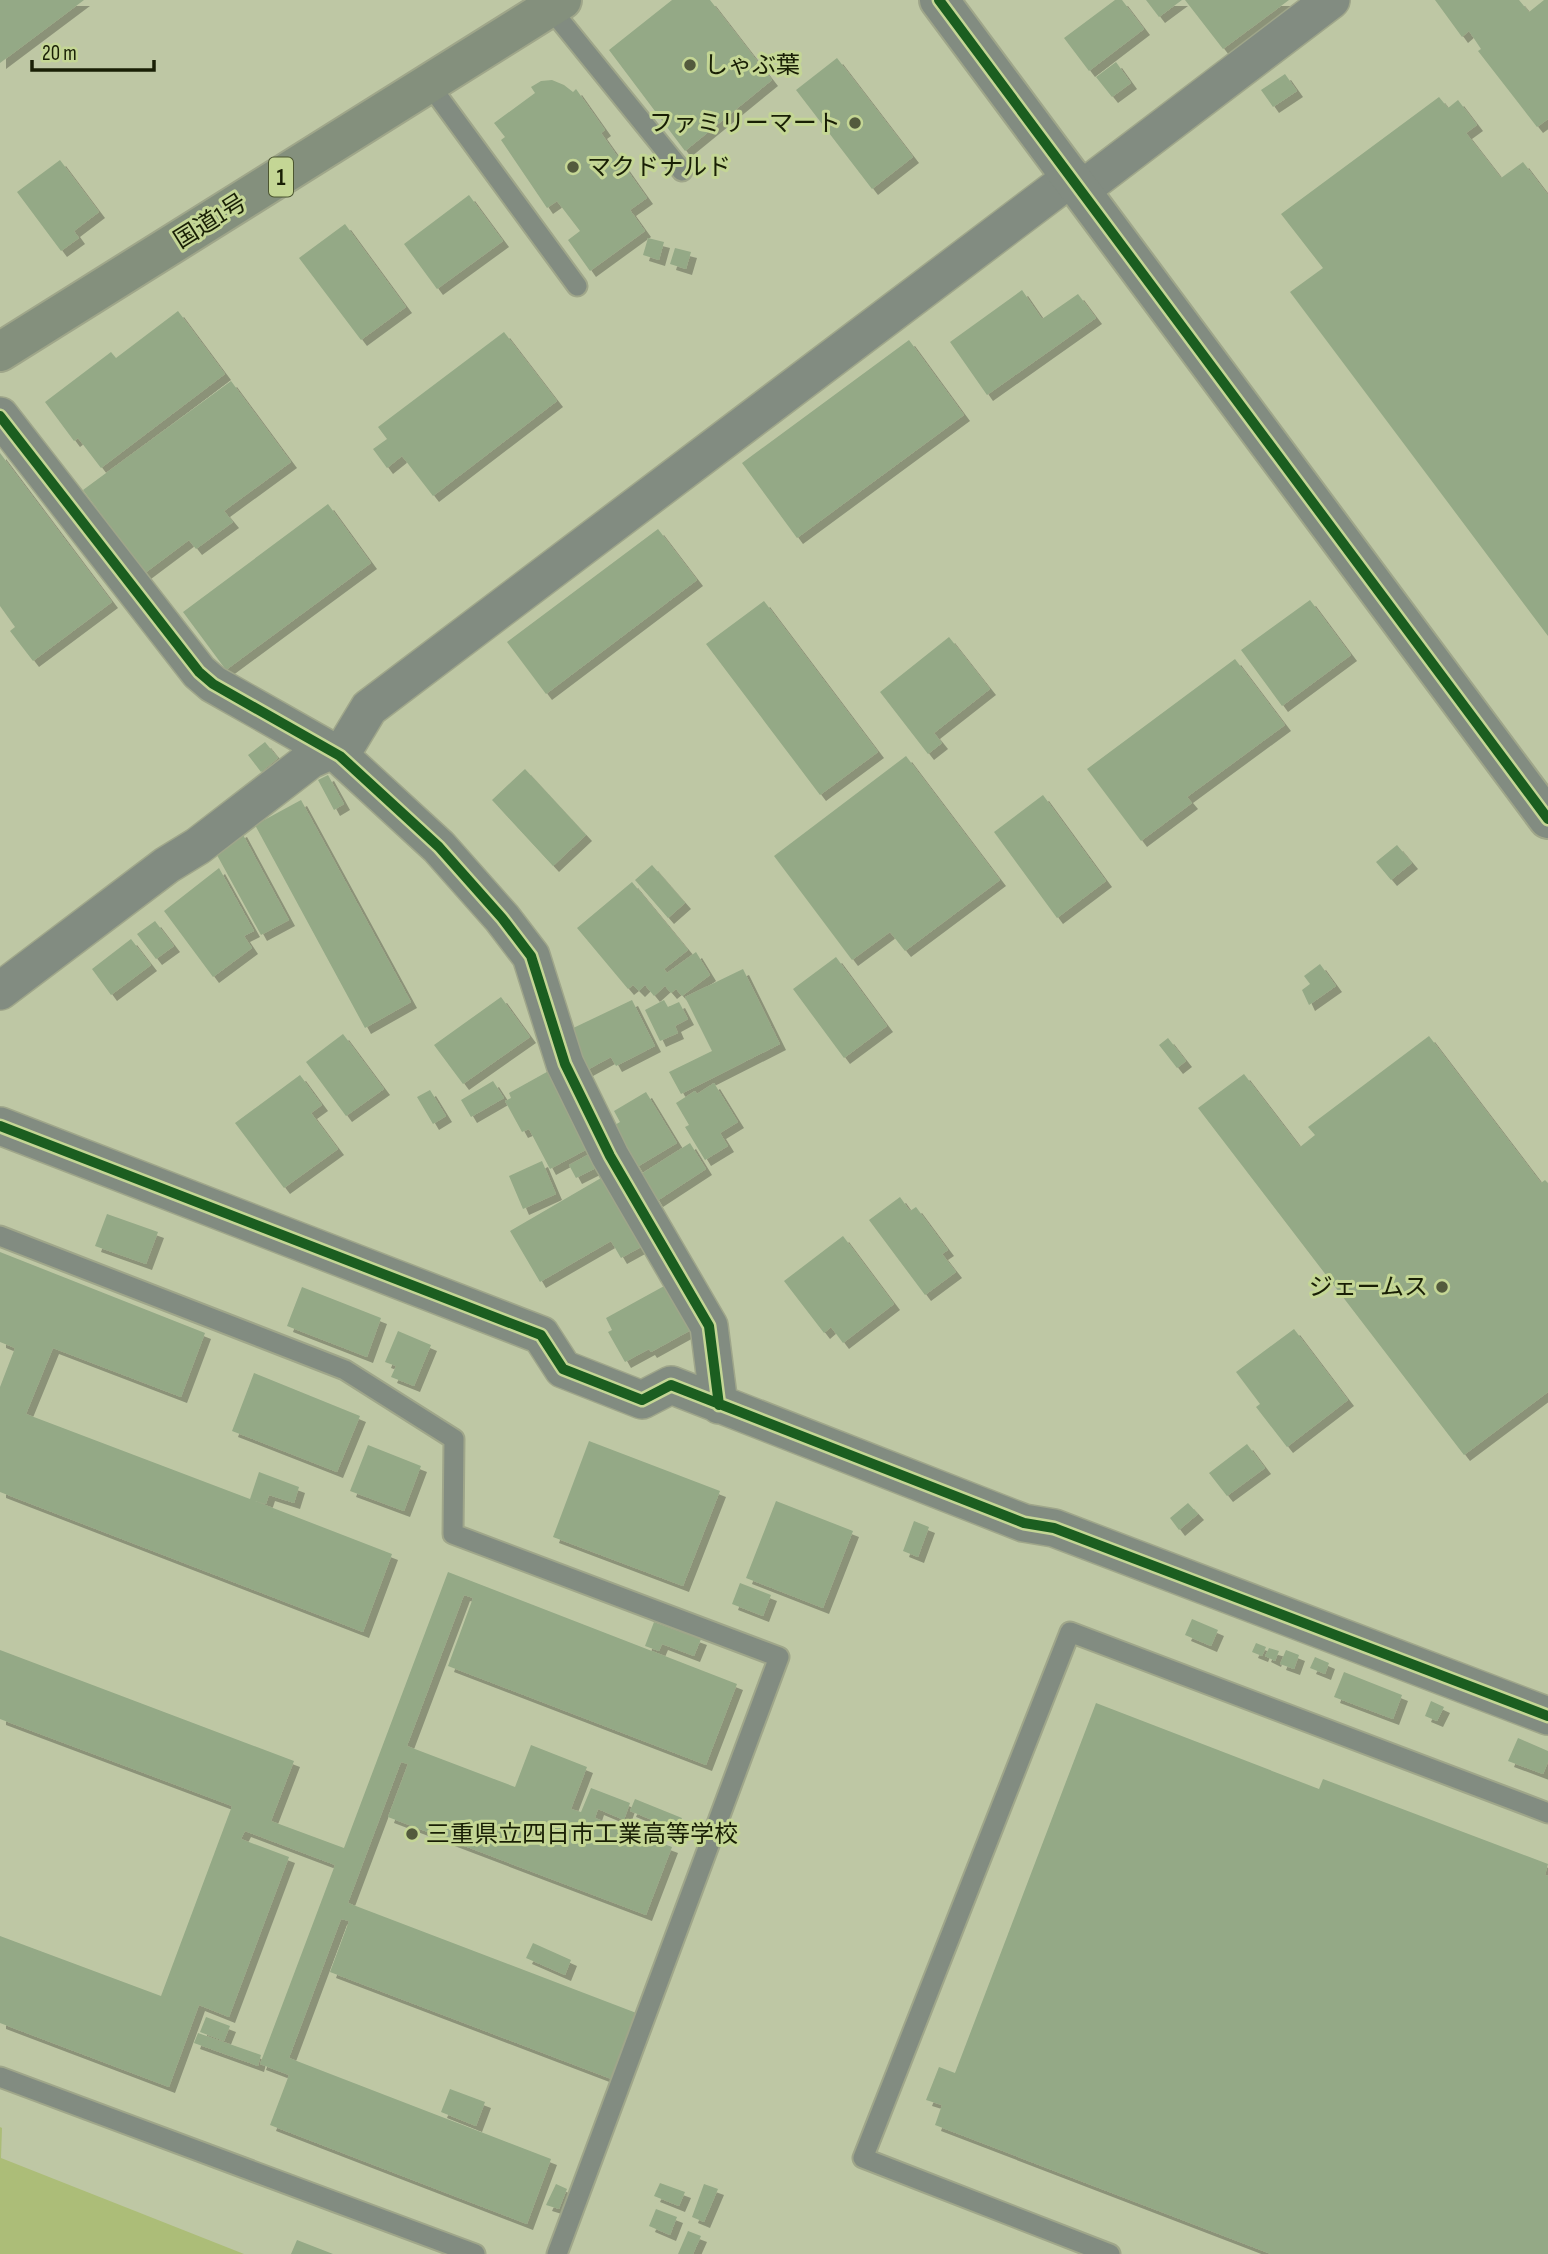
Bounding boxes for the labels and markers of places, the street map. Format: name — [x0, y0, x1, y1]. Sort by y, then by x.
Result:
place label: しゃぶ葉 — [704, 51, 800, 80]
marker: しゃぶ葉 — [682, 57, 698, 73]
place label: ファミリーマート — [649, 109, 841, 138]
marker: ファミリーマート — [847, 115, 863, 131]
place label: マクドナルド — [587, 153, 731, 182]
marker: マクドナルド — [565, 159, 581, 175]
place label: ジェームス — [1309, 1273, 1428, 1302]
marker: ジェームス — [1434, 1279, 1450, 1295]
place label: 三重県立四日市工業高等学校 — [426, 1820, 738, 1849]
marker: 三重県立四日市工業高等学校 — [404, 1826, 420, 1842]

